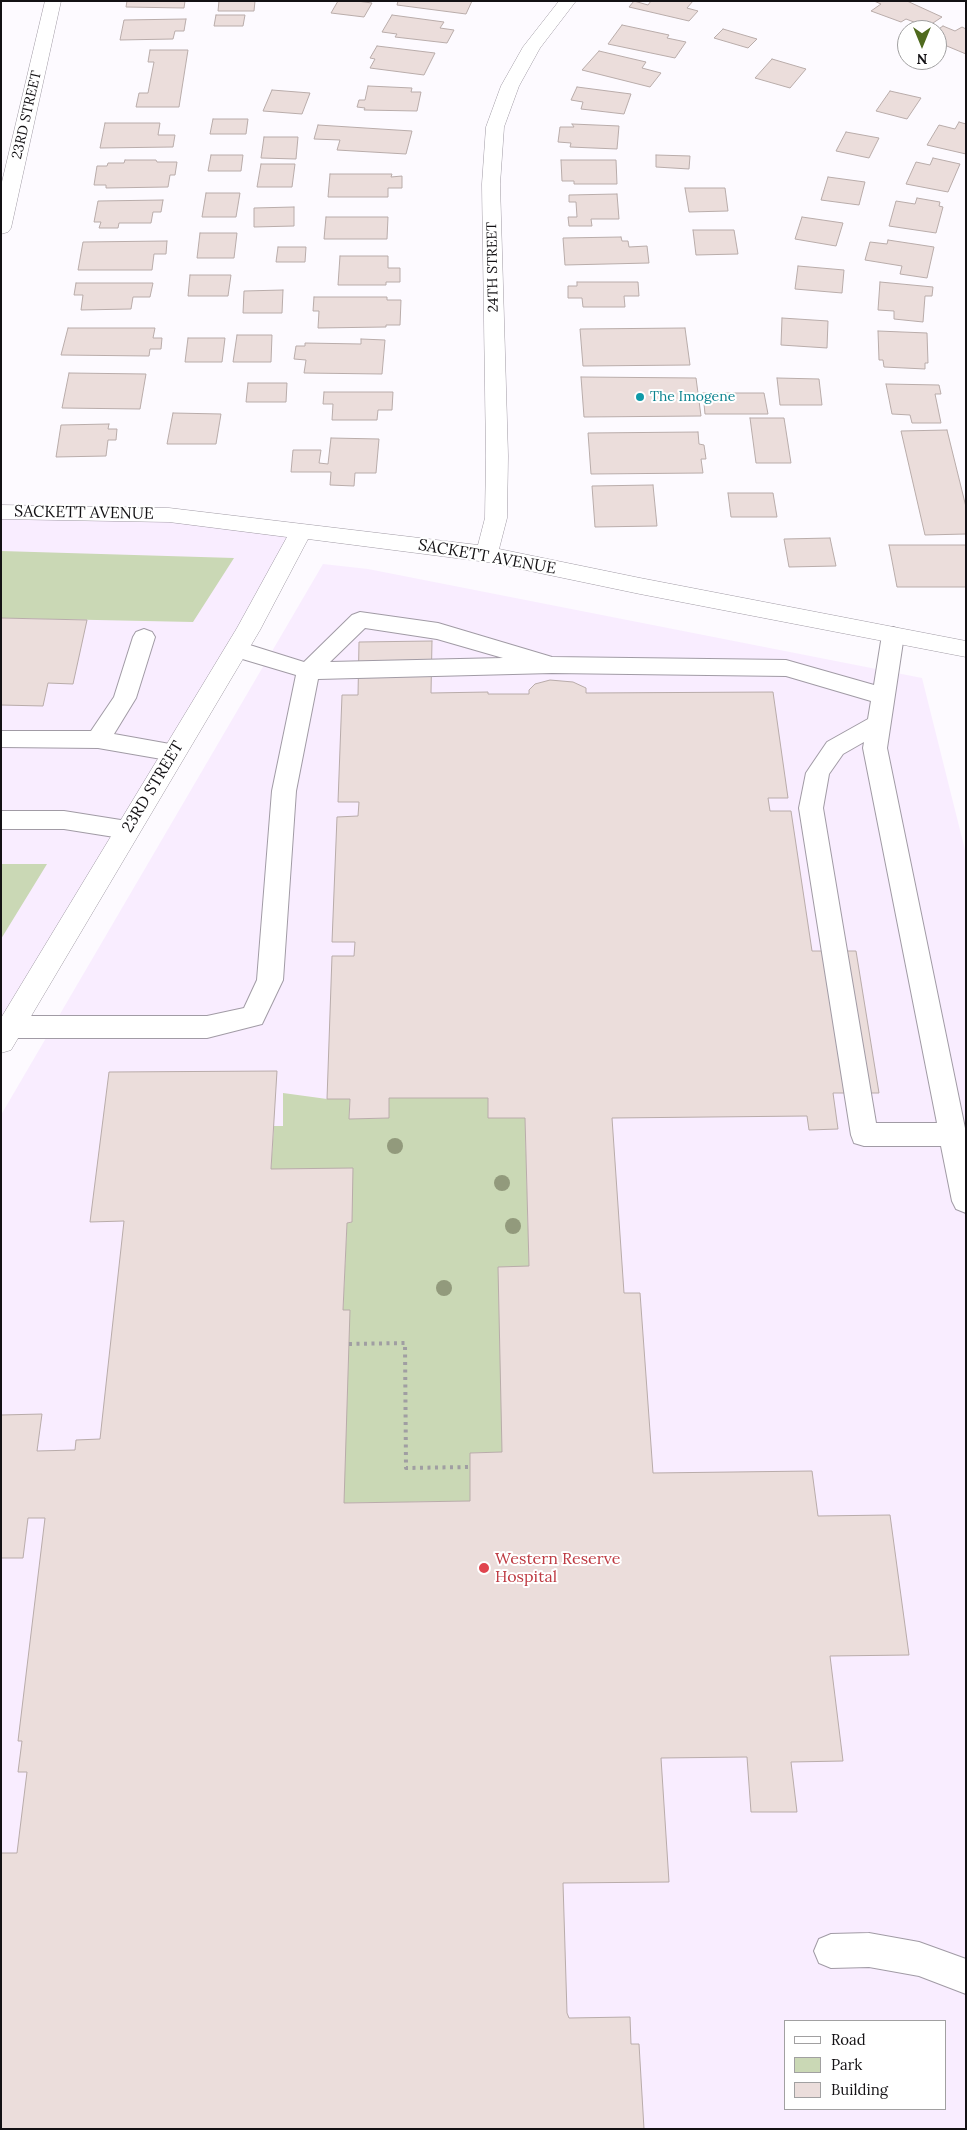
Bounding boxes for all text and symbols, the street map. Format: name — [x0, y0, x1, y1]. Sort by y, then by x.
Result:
north arrow — [897, 20, 947, 70]
text: N — [917, 50, 927, 68]
street label: 23RD STREET — [9, 69, 45, 161]
street label: 24TH STREET — [484, 222, 502, 312]
place label: The Imogene — [650, 389, 735, 405]
marker: The Imogene — [634, 391, 646, 403]
street label: SACKETT AVENUE — [14, 502, 154, 524]
street label: SACKETT AVENUE — [417, 535, 557, 579]
street label: 23RD STREET — [118, 738, 188, 836]
place label: Western Reserve Hospital — [495, 1549, 620, 1587]
marker: Western Reserve Hospital — [477, 1561, 491, 1575]
legend — [784, 2020, 947, 2110]
text: Road — [831, 2030, 866, 2049]
text: Park — [831, 2055, 862, 2074]
text: Building — [831, 2080, 888, 2099]

